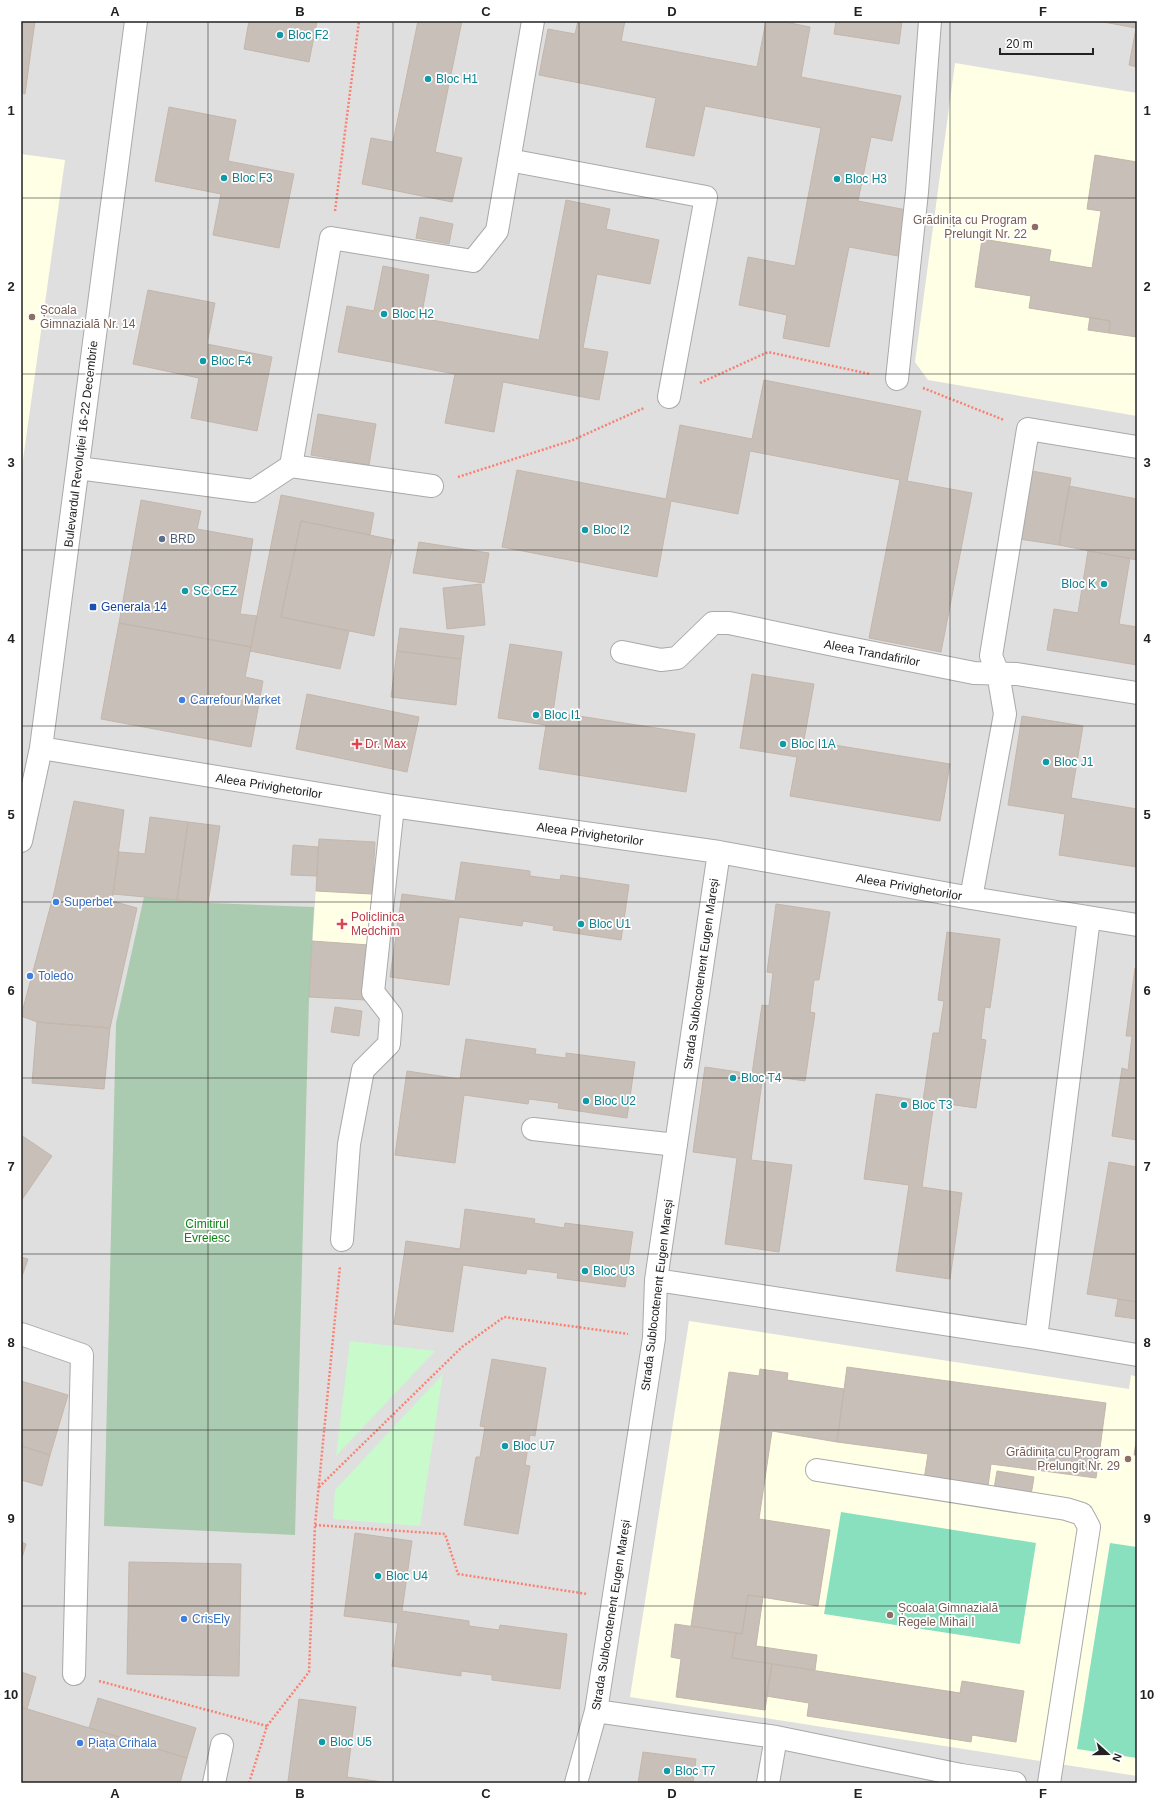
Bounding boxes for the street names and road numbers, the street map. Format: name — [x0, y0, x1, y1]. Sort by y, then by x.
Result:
street label: Bulevardul Revoluției 16-22 Decembrie — [61, 340, 101, 548]
street label: Aleea Trandafirilor — [823, 637, 921, 669]
street label: Aleea Privighetorilor — [215, 771, 323, 801]
street label: Aleea Privighetorilor — [536, 820, 644, 848]
street label: Aleea Privighetorilor — [855, 871, 963, 903]
street label: Strada Sublocotenent Eugen Mareși — [681, 878, 721, 1070]
street label: Strada Sublocotenent Eugen Mareși — [638, 1198, 676, 1392]
street label: Strada Sublocotenent Eugen Mareși — [589, 1519, 633, 1711]

